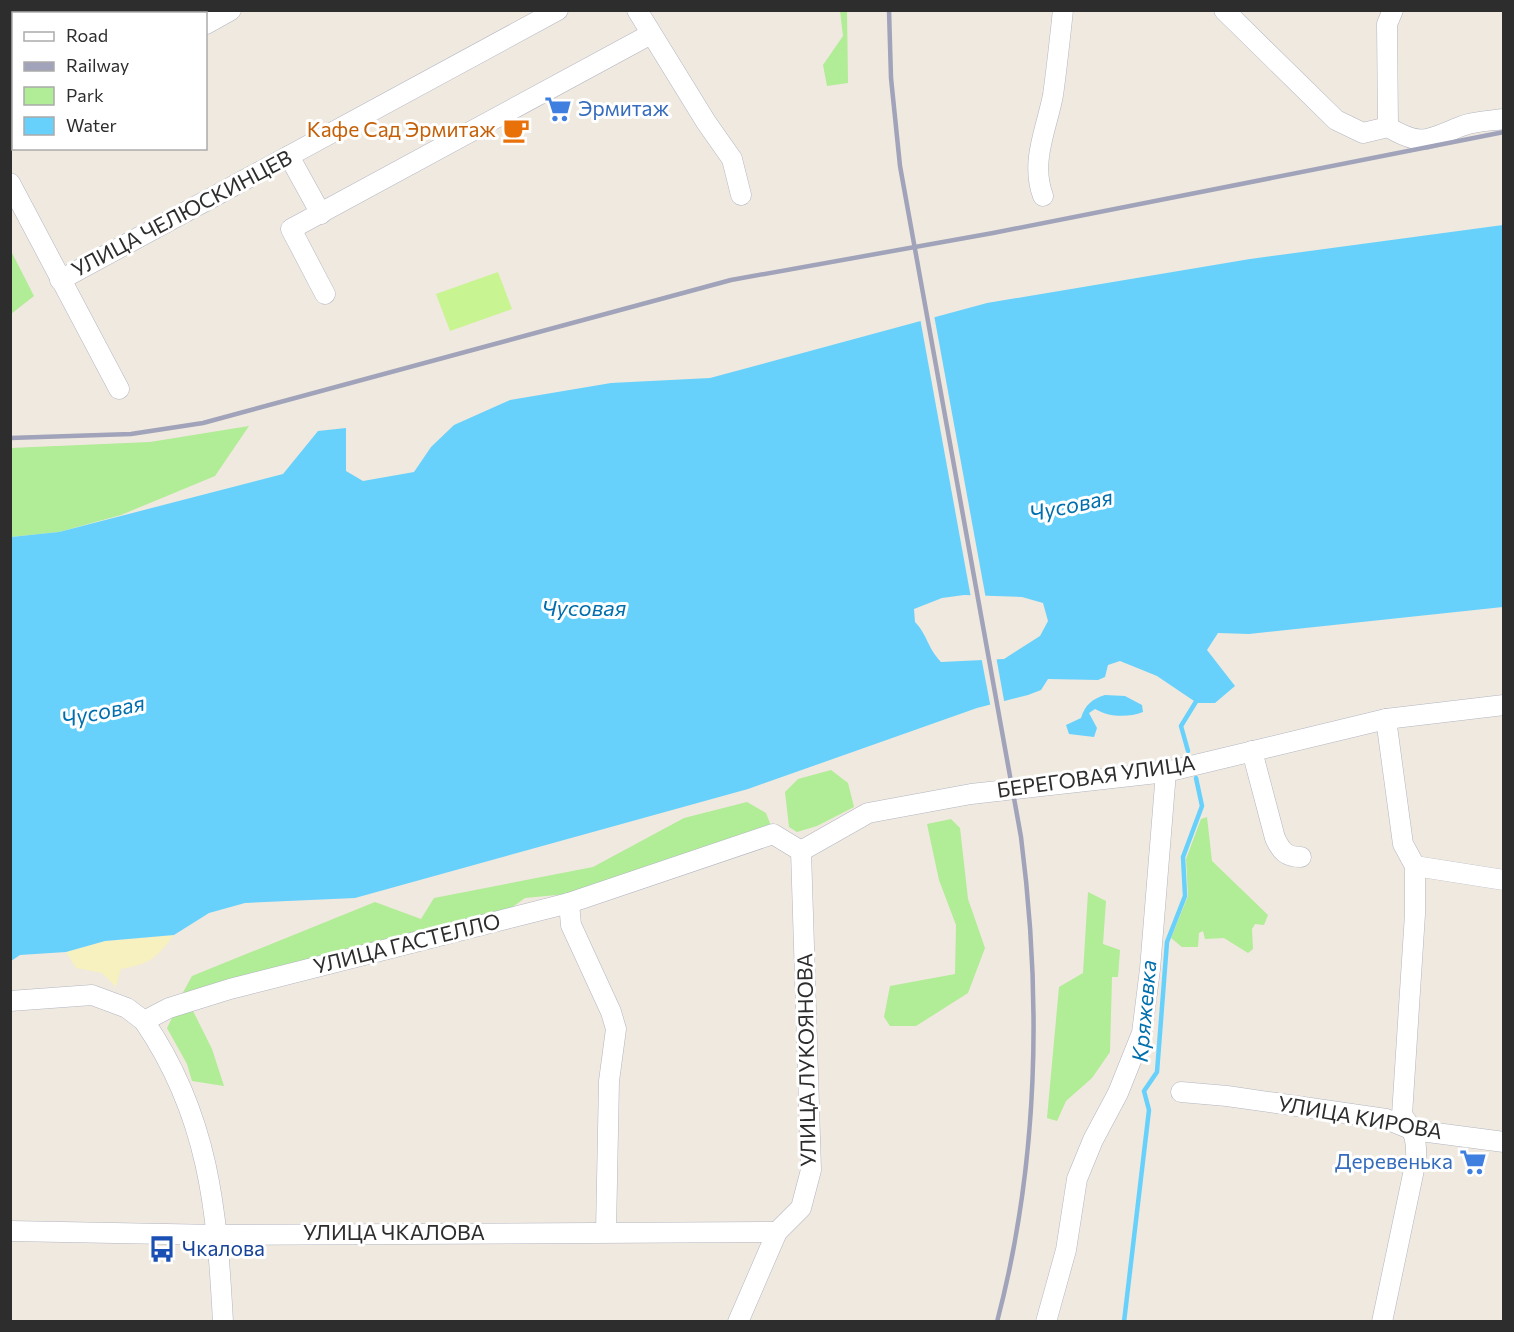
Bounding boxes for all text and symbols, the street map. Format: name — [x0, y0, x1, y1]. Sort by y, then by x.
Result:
legend — [12, 12, 207, 150]
text: Road — [66, 24, 108, 46]
text: Railway — [66, 54, 129, 76]
text: Park — [66, 84, 104, 106]
supermarket icon: Эрмитаж — [543, 94, 573, 124]
place label: Эрмитаж — [578, 95, 669, 120]
text: Water — [66, 114, 117, 136]
cafe icon: Кафе Сад Эрмитаж — [501, 115, 531, 145]
place label: Кафе Сад Эрмитаж — [307, 116, 496, 141]
street label: УЛИЦА ЧЕЛЮСКИНЦЕВ — [67, 144, 296, 281]
water label: Чусовая — [1027, 483, 1115, 527]
water label: Чусовая — [542, 594, 626, 621]
water label: Чусовая — [59, 689, 147, 733]
street label: БЕРЕГОВАЯ УЛИЦА — [995, 749, 1197, 802]
street label: УЛИЦА ГАСТЕЛЛО — [311, 907, 503, 978]
street label: УЛИЦА ЛУКОЯНОВА — [791, 953, 820, 1167]
water label: Кряжевка — [1126, 959, 1161, 1063]
street label: УЛИЦА КИРОВА — [1276, 1090, 1445, 1143]
supermarket icon: Деревенька — [1458, 1147, 1488, 1177]
place label: Деревенька — [1335, 1148, 1453, 1173]
street label: УЛИЦА ЧКАЛОВА — [303, 1219, 485, 1244]
bus stop icon: Чкалова — [147, 1234, 177, 1264]
place label: Чкалова — [182, 1235, 265, 1260]

